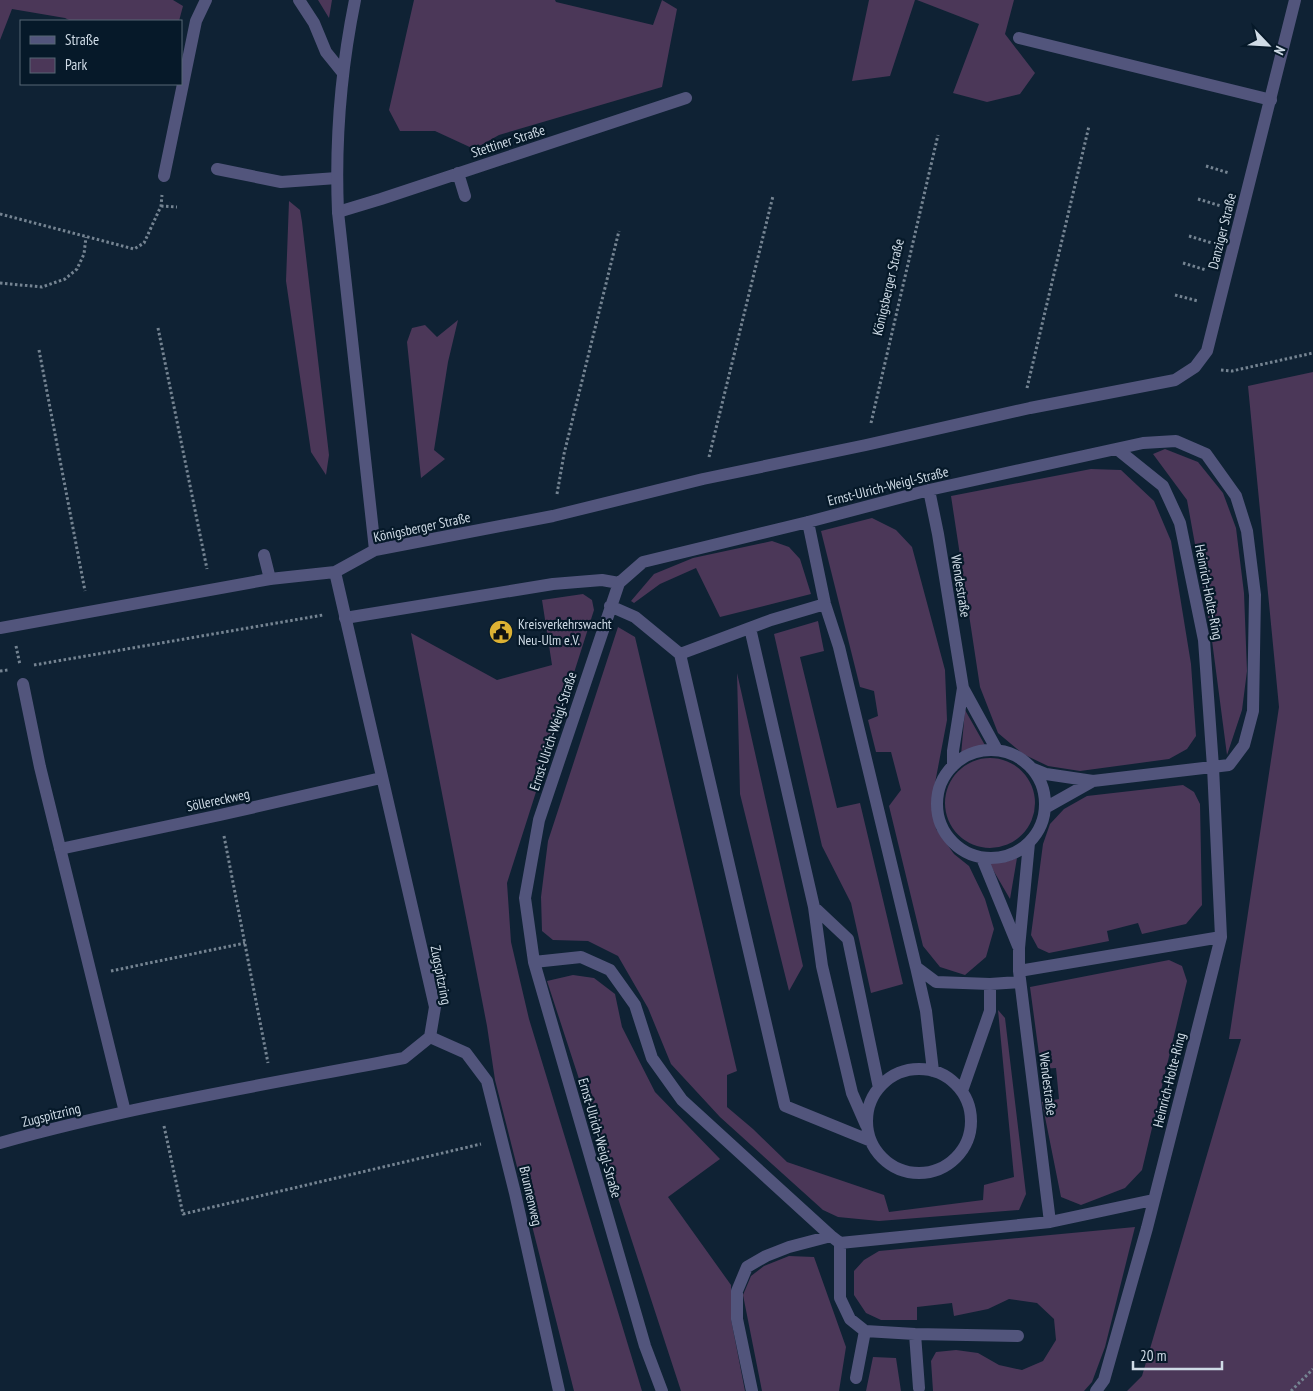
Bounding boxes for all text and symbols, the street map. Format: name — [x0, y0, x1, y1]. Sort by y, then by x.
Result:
legend — [20, 20, 182, 85]
north arrow — [1243, 20, 1293, 70]
text: Straße — [65, 30, 99, 49]
text: N — [1270, 43, 1290, 58]
text: Park — [65, 55, 87, 74]
street label: Stettiner Straße — [469, 120, 548, 161]
street label: Danziger Straße — [1204, 191, 1240, 271]
street label: Königsberger Straße — [868, 237, 908, 337]
street label: Ernst-Ulrich-Weigl-Straße — [826, 462, 950, 510]
street label: Königsberger Straße — [372, 508, 472, 546]
street label: Heinrich-Holte-Ring — [1191, 543, 1227, 641]
street label: Wendestraße — [947, 553, 975, 619]
place label: Kreisverkehrswacht Neu-Ulm e.V. — [518, 615, 612, 649]
public building icon: Kreisverkehrswacht Neu-Ulm e.V. — [488, 619, 514, 645]
street label: Ernst-Ulrich-Weigl-Straße — [525, 669, 581, 793]
street label: Söllereckweg — [185, 785, 251, 815]
street label: Zugspitzring — [426, 944, 456, 1006]
street label: Heinrich-Holte-Ring — [1149, 1031, 1189, 1129]
street label: Wendestraße — [1035, 1051, 1061, 1117]
street label: Ernst-Ulrich-Weigl-Straße — [574, 1076, 626, 1200]
street label: Zugspitzring — [20, 1099, 82, 1131]
street label: Brunnenweg — [515, 1164, 547, 1228]
scale bar — [1133, 1338, 1222, 1370]
text: 20 m — [1140, 1346, 1166, 1365]

